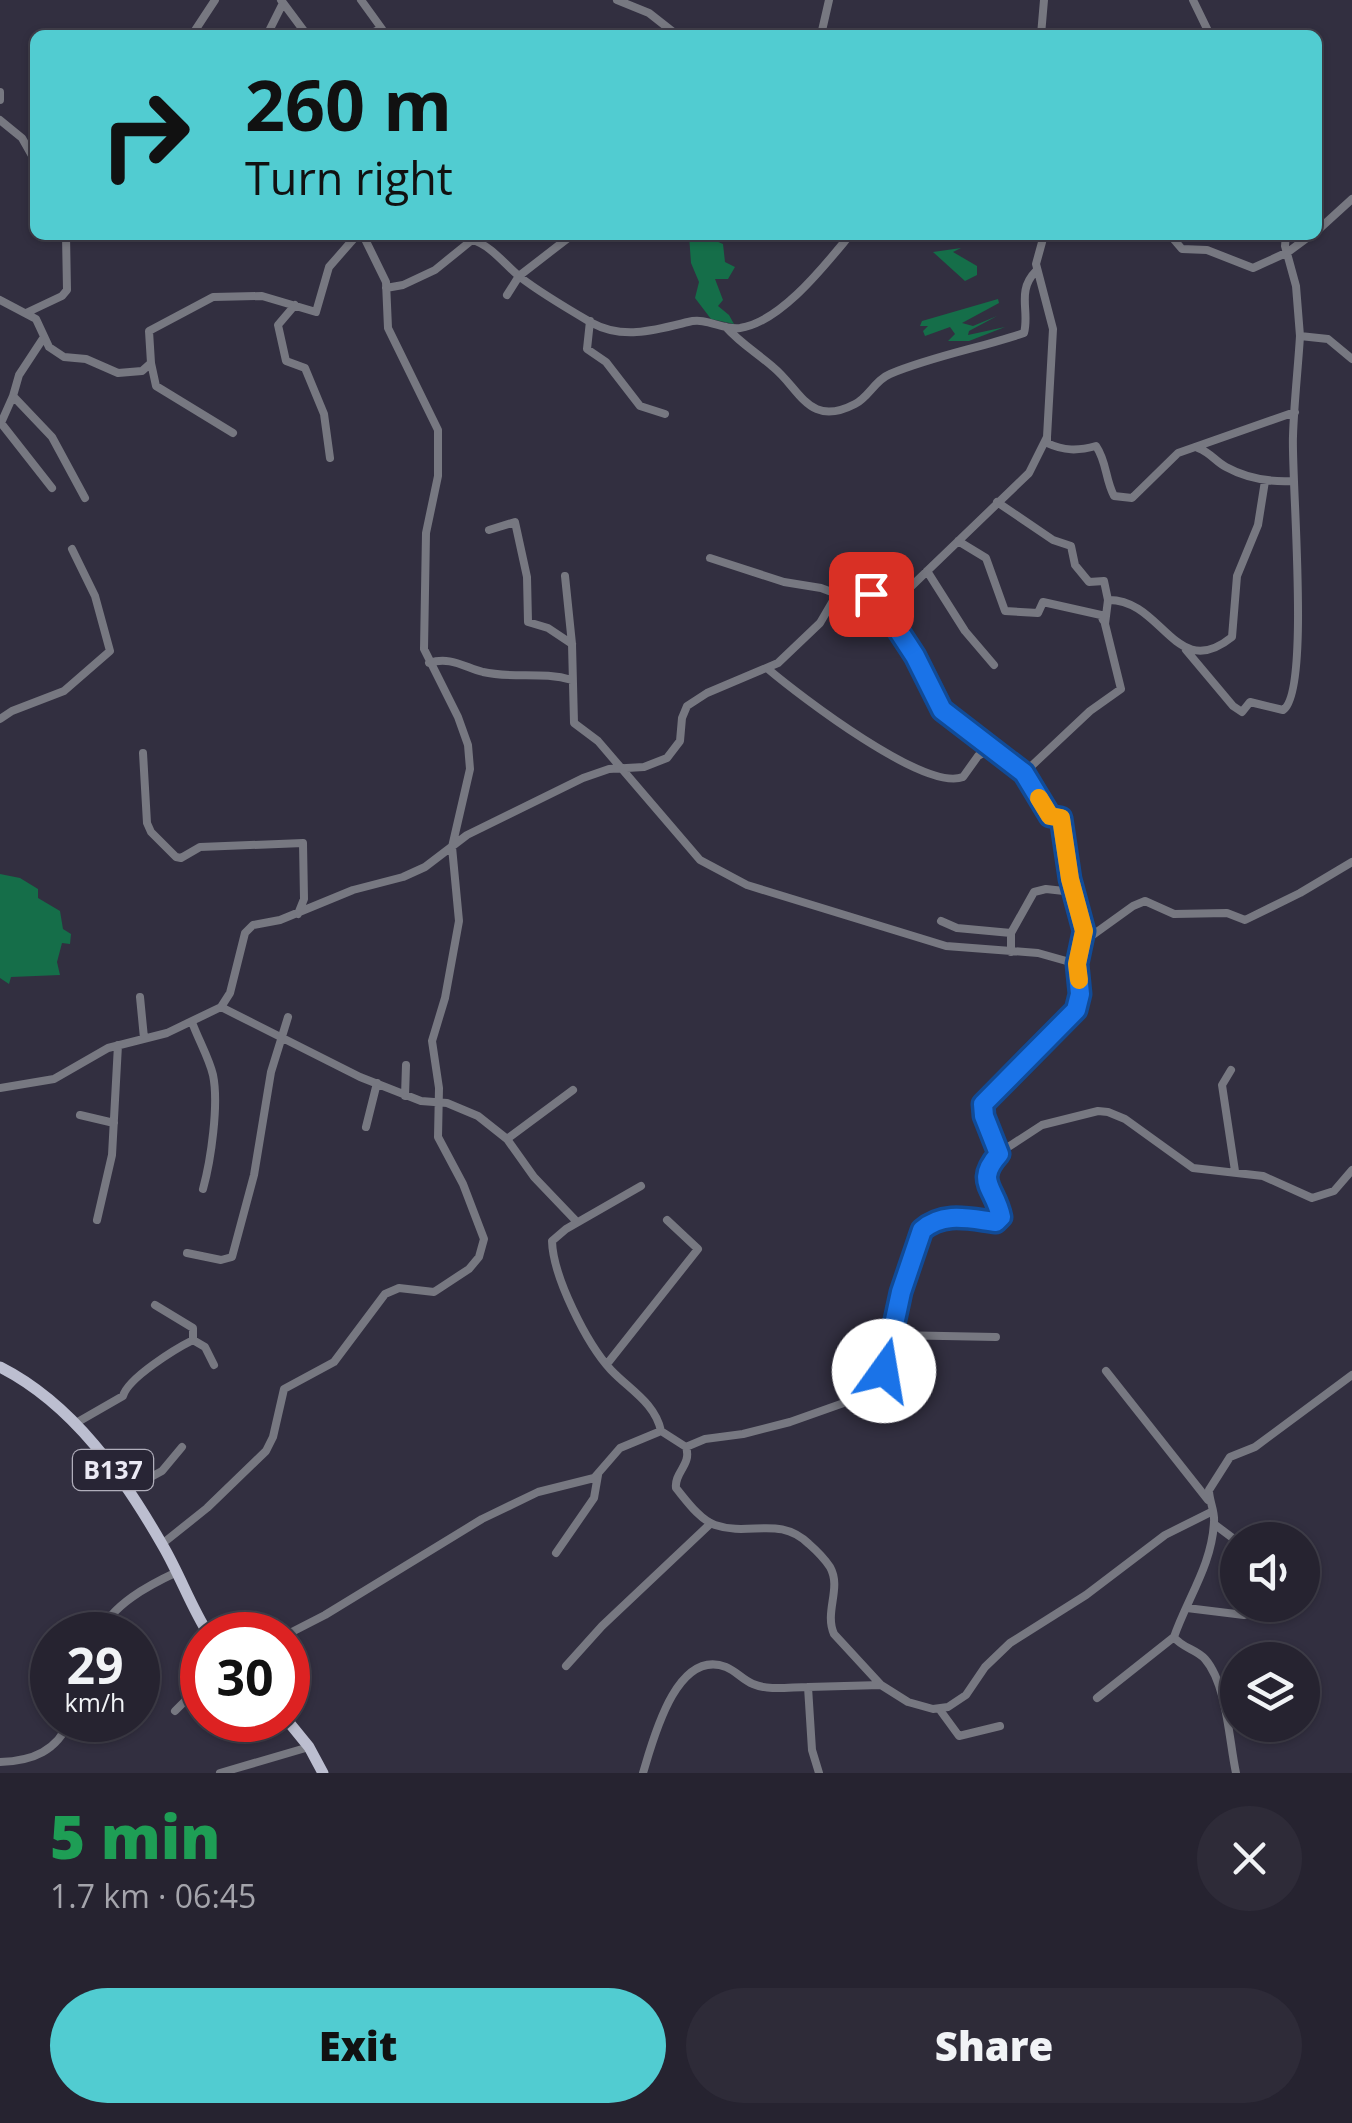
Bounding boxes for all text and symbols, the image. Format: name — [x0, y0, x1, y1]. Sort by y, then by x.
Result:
text: 260 m — [245, 56, 452, 152]
icon: right — [80, 70, 210, 200]
text: Turn right — [245, 147, 453, 208]
pin — [829, 552, 914, 637]
icon: arrive — [844, 567, 899, 622]
position arrow — [832, 1319, 936, 1423]
road number: B137 — [73, 1450, 153, 1490]
map controls — [1220, 1522, 1320, 1742]
button: sound — [1220, 1522, 1320, 1622]
speed limit sign: 30 — [180, 1612, 310, 1742]
text: 29 — [66, 1631, 124, 1699]
button: layers — [1220, 1642, 1320, 1742]
text: km/h — [65, 1685, 125, 1719]
text: 5 min — [50, 1795, 220, 1877]
button: close — [1197, 1806, 1302, 1911]
text: 1.7 km · 06:45 — [50, 1874, 256, 1917]
button: Exit — [50, 1988, 666, 2103]
button: Share — [686, 1988, 1302, 2103]

